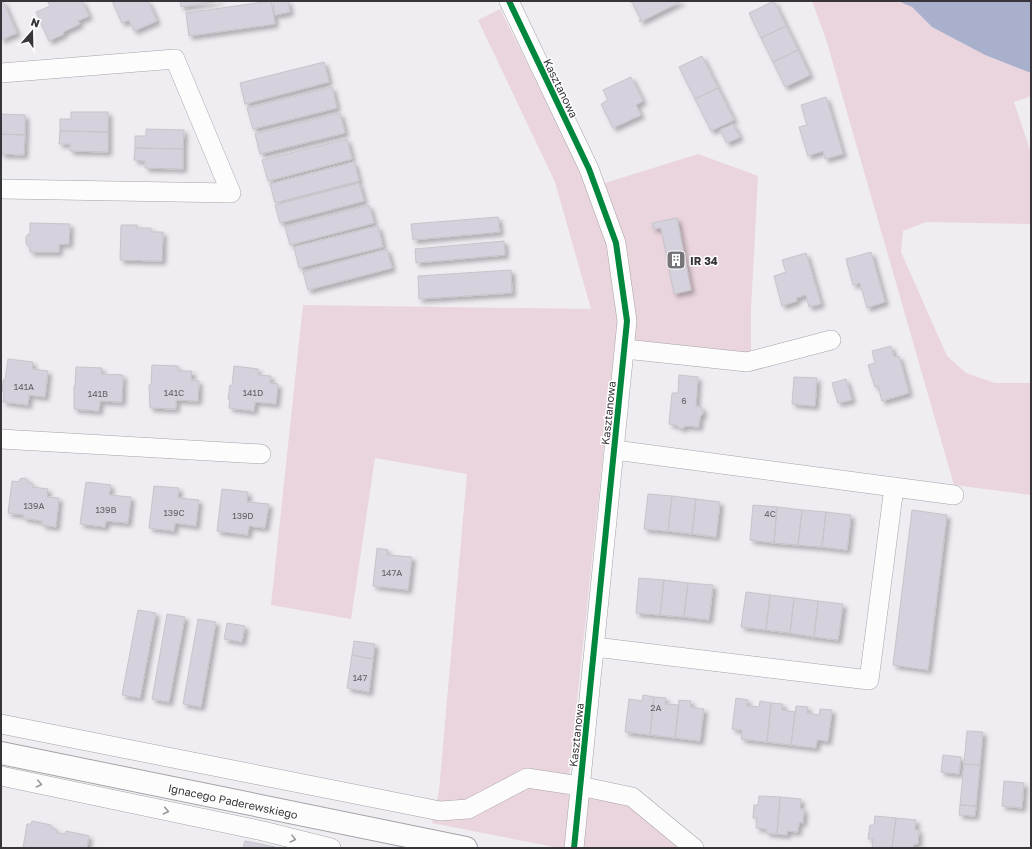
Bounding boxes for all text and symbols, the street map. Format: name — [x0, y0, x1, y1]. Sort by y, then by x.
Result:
north arrow — [12, 12, 52, 52]
text: N — [29, 15, 42, 30]
street label: Kasztanowa — [541, 56, 581, 120]
building icon: IR 34 — [665, 249, 687, 271]
place label: IR 34 — [690, 254, 718, 267]
street label: Kasztanowa — [598, 380, 618, 446]
house number: 141A — [14, 381, 34, 392]
house number: 141C — [164, 387, 184, 398]
house number: 141D — [243, 387, 263, 398]
house number: 141B — [88, 388, 108, 399]
house number: 6 — [681, 395, 687, 406]
house number: 139A — [23, 500, 45, 511]
house number: 139B — [95, 504, 117, 515]
house number: 139C — [163, 507, 185, 518]
house number: 4C — [764, 508, 776, 519]
house number: 139D — [232, 510, 254, 521]
house number: 147A — [382, 567, 402, 578]
house number: 147 — [353, 672, 368, 683]
street label: Kasztanowa — [566, 702, 586, 768]
house number: 2A — [650, 702, 662, 713]
one-way arrow — [36, 779, 42, 787]
street label: Ignacego Paderewskiego — [167, 781, 299, 821]
one-way arrow — [163, 806, 170, 814]
one-way arrow — [290, 834, 297, 842]

